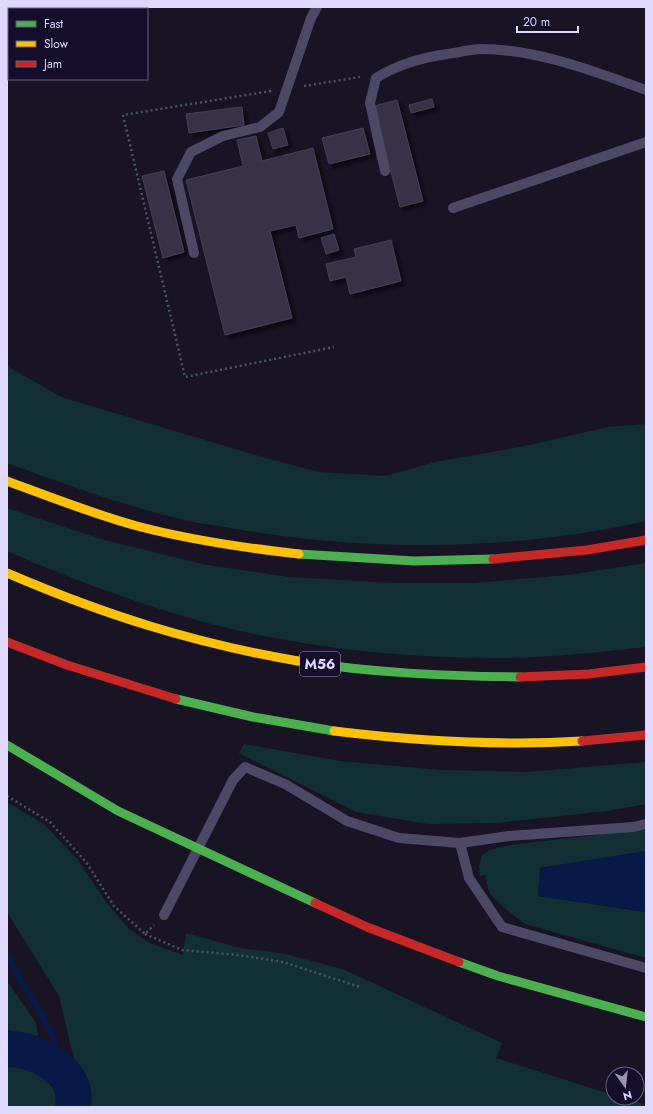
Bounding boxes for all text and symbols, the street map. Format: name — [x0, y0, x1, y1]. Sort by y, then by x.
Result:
legend — [8, 8, 148, 80]
scale bar — [517, 8, 578, 34]
text: 20 m — [523, 13, 550, 31]
text: Fast — [44, 15, 63, 33]
text: Slow — [44, 35, 69, 53]
text: Jam — [42, 55, 62, 73]
road number: M56 — [300, 652, 340, 676]
north arrow — [605, 1066, 645, 1106]
text: N — [621, 1087, 634, 1105]

